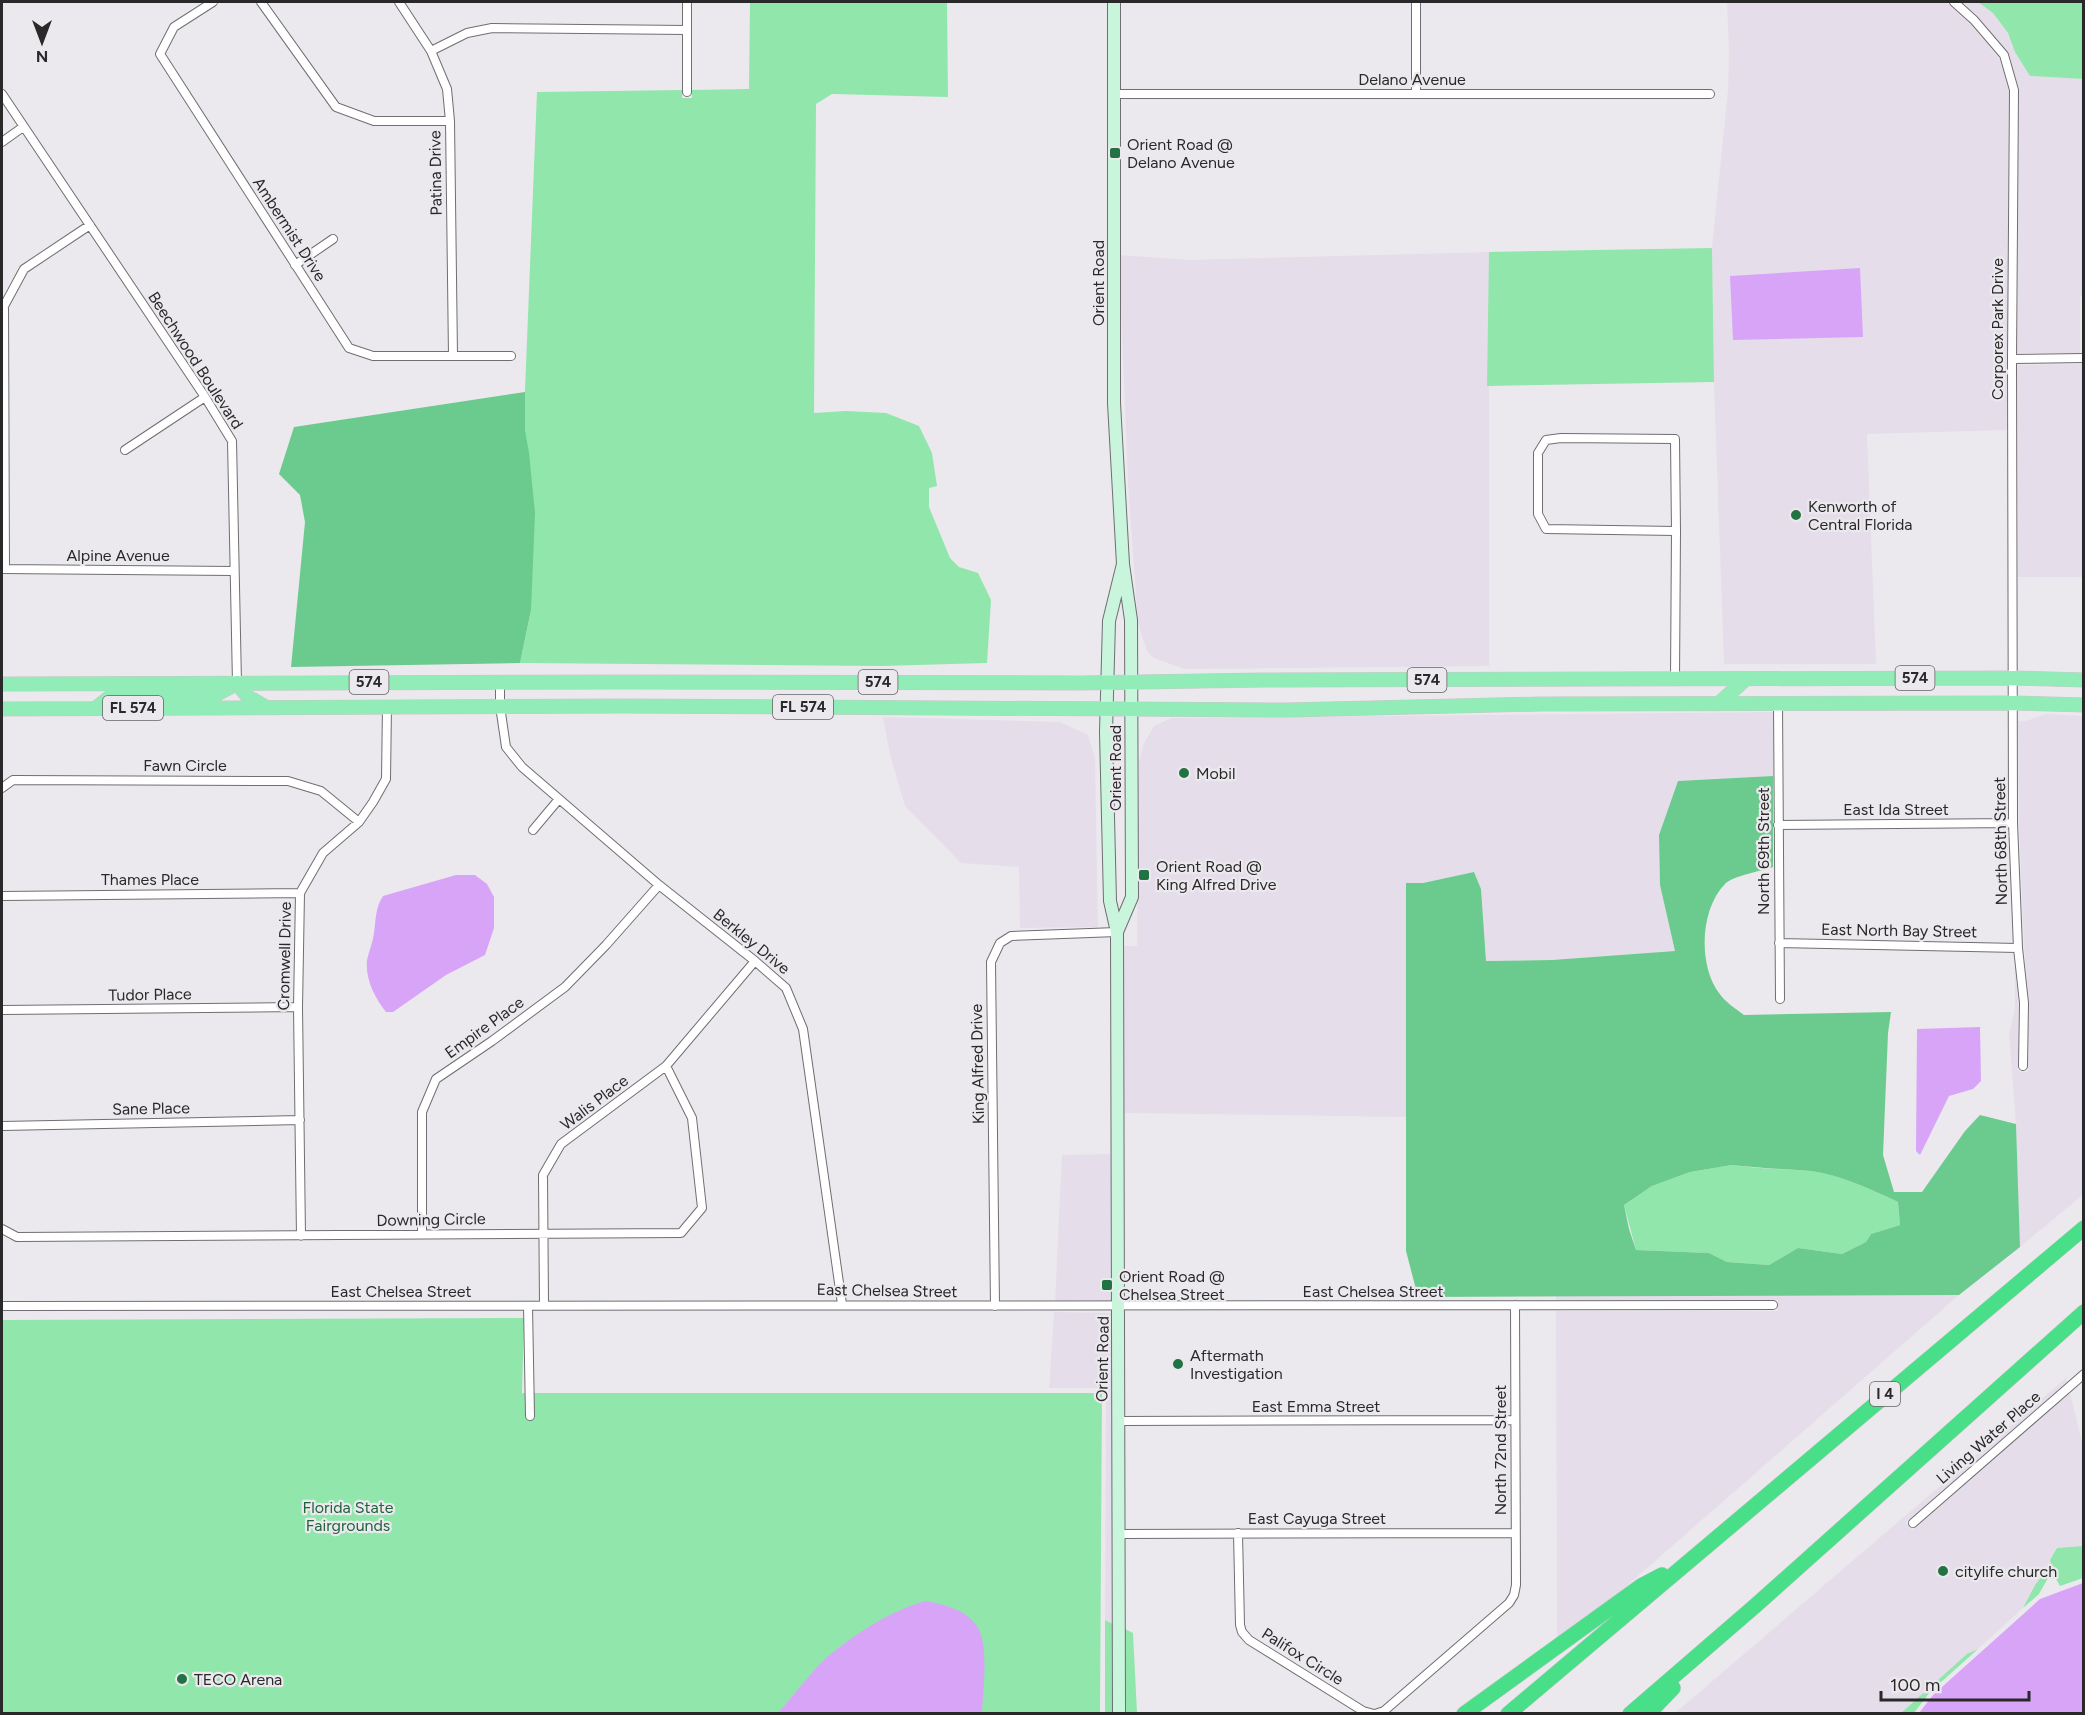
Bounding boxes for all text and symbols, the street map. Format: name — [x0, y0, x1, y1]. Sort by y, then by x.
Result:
north arrow — [12, 12, 72, 72]
text: N — [36, 47, 48, 66]
street label: Delano Avenue — [1358, 70, 1466, 89]
street label: Patina Drive — [425, 130, 446, 216]
place label: Orient Road @ Delano Avenue — [1127, 135, 1235, 172]
marker: Orient Road @ Delano Avenue — [1108, 146, 1122, 160]
street label: Ambermist Drive — [249, 174, 330, 285]
street label: Orient Road — [1089, 240, 1108, 326]
street label: Corporex Park Drive — [1988, 258, 2007, 400]
street label: Beechwood Boulevard — [144, 288, 247, 433]
place label: Kenworth of Central Florida — [1808, 497, 1912, 534]
marker: Kenworth of Central Florida — [1789, 508, 1803, 522]
street label: Alpine Avenue — [66, 546, 170, 565]
road number: 574 — [1896, 666, 1934, 690]
road number: 574 — [1408, 668, 1446, 692]
road number: 574 — [350, 670, 388, 694]
road number: 574 — [858, 670, 898, 694]
road number: FL 574 — [773, 695, 833, 719]
road number: FL 574 — [103, 696, 163, 720]
street label: Orient Road — [1106, 725, 1125, 811]
street label: Fawn Circle — [143, 756, 227, 775]
place label: Mobil — [1196, 764, 1235, 783]
marker: Mobil — [1177, 766, 1191, 780]
street label: North 68th Street — [1990, 777, 2011, 905]
street label: North 69th Street — [1754, 787, 1773, 915]
street label: East Ida Street — [1843, 800, 1949, 819]
place label: Orient Road @ King Alfred Drive — [1156, 857, 1277, 894]
marker: Orient Road @ King Alfred Drive — [1137, 868, 1151, 882]
street label: Thames Place — [101, 870, 199, 889]
street label: Cromwell Drive — [274, 901, 295, 1011]
street label: Berkley Drive — [710, 905, 794, 978]
street label: East North Bay Street — [1821, 920, 1977, 941]
street label: Tudor Place — [108, 984, 192, 1005]
street label: Empire Place — [441, 992, 528, 1062]
street label: King Alfred Drive — [967, 1003, 988, 1124]
street label: Walis Place — [557, 1071, 632, 1134]
street label: Sane Place — [112, 1098, 190, 1119]
street label: Downing Circle — [376, 1209, 486, 1230]
place label: Orient Road @ Chelsea Street — [1119, 1267, 1225, 1304]
marker: Orient Road @ Chelsea Street — [1100, 1278, 1114, 1292]
street label: East Chelsea Street — [816, 1280, 958, 1301]
street label: East Chelsea Street — [331, 1282, 471, 1301]
street label: East Chelsea Street — [1303, 1282, 1443, 1301]
street label: Orient Road — [1092, 1316, 1113, 1402]
place label: Aftermath Investigation — [1190, 1346, 1283, 1383]
marker: Aftermath Investigation — [1171, 1357, 1185, 1371]
road number: I 4 — [1870, 1382, 1900, 1406]
street label: North 72nd Street — [1491, 1385, 1510, 1515]
street label: Living Water Place — [1932, 1387, 2044, 1488]
street label: East Emma Street — [1252, 1397, 1380, 1416]
park label: Florida State Fairgrounds — [303, 1498, 394, 1535]
street label: East Cayuga Street — [1248, 1509, 1386, 1528]
place label: citylife church — [1955, 1562, 2057, 1581]
marker: citylife church — [1936, 1564, 1950, 1578]
street label: Palifox Circle — [1258, 1624, 1347, 1689]
scale bar — [1881, 1664, 2030, 1702]
place label: TECO Arena — [194, 1670, 282, 1689]
marker: TECO Arena — [175, 1672, 189, 1686]
text: 100 m — [1890, 1674, 1940, 1696]

